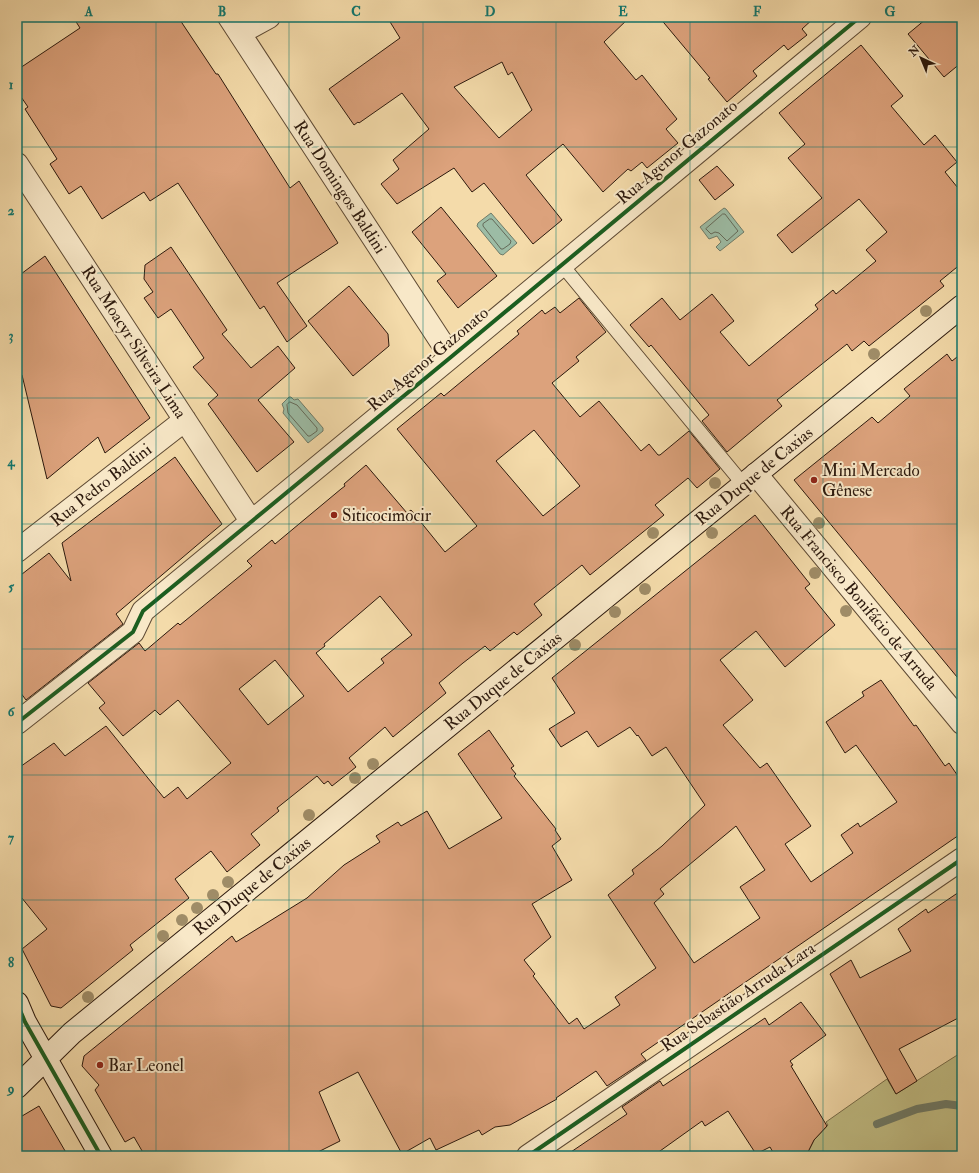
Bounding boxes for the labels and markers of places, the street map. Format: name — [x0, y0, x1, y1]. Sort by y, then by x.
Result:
place label: Mini Mercado Gênese — [822, 460, 920, 501]
marker: Mini Mercado Gênese — [809, 475, 819, 485]
place label: Siticocimocir — [342, 505, 432, 526]
marker: Siticocimocir — [329, 510, 339, 520]
place label: Bar Leonel — [108, 1055, 185, 1076]
marker: Bar Leonel — [95, 1060, 105, 1070]

